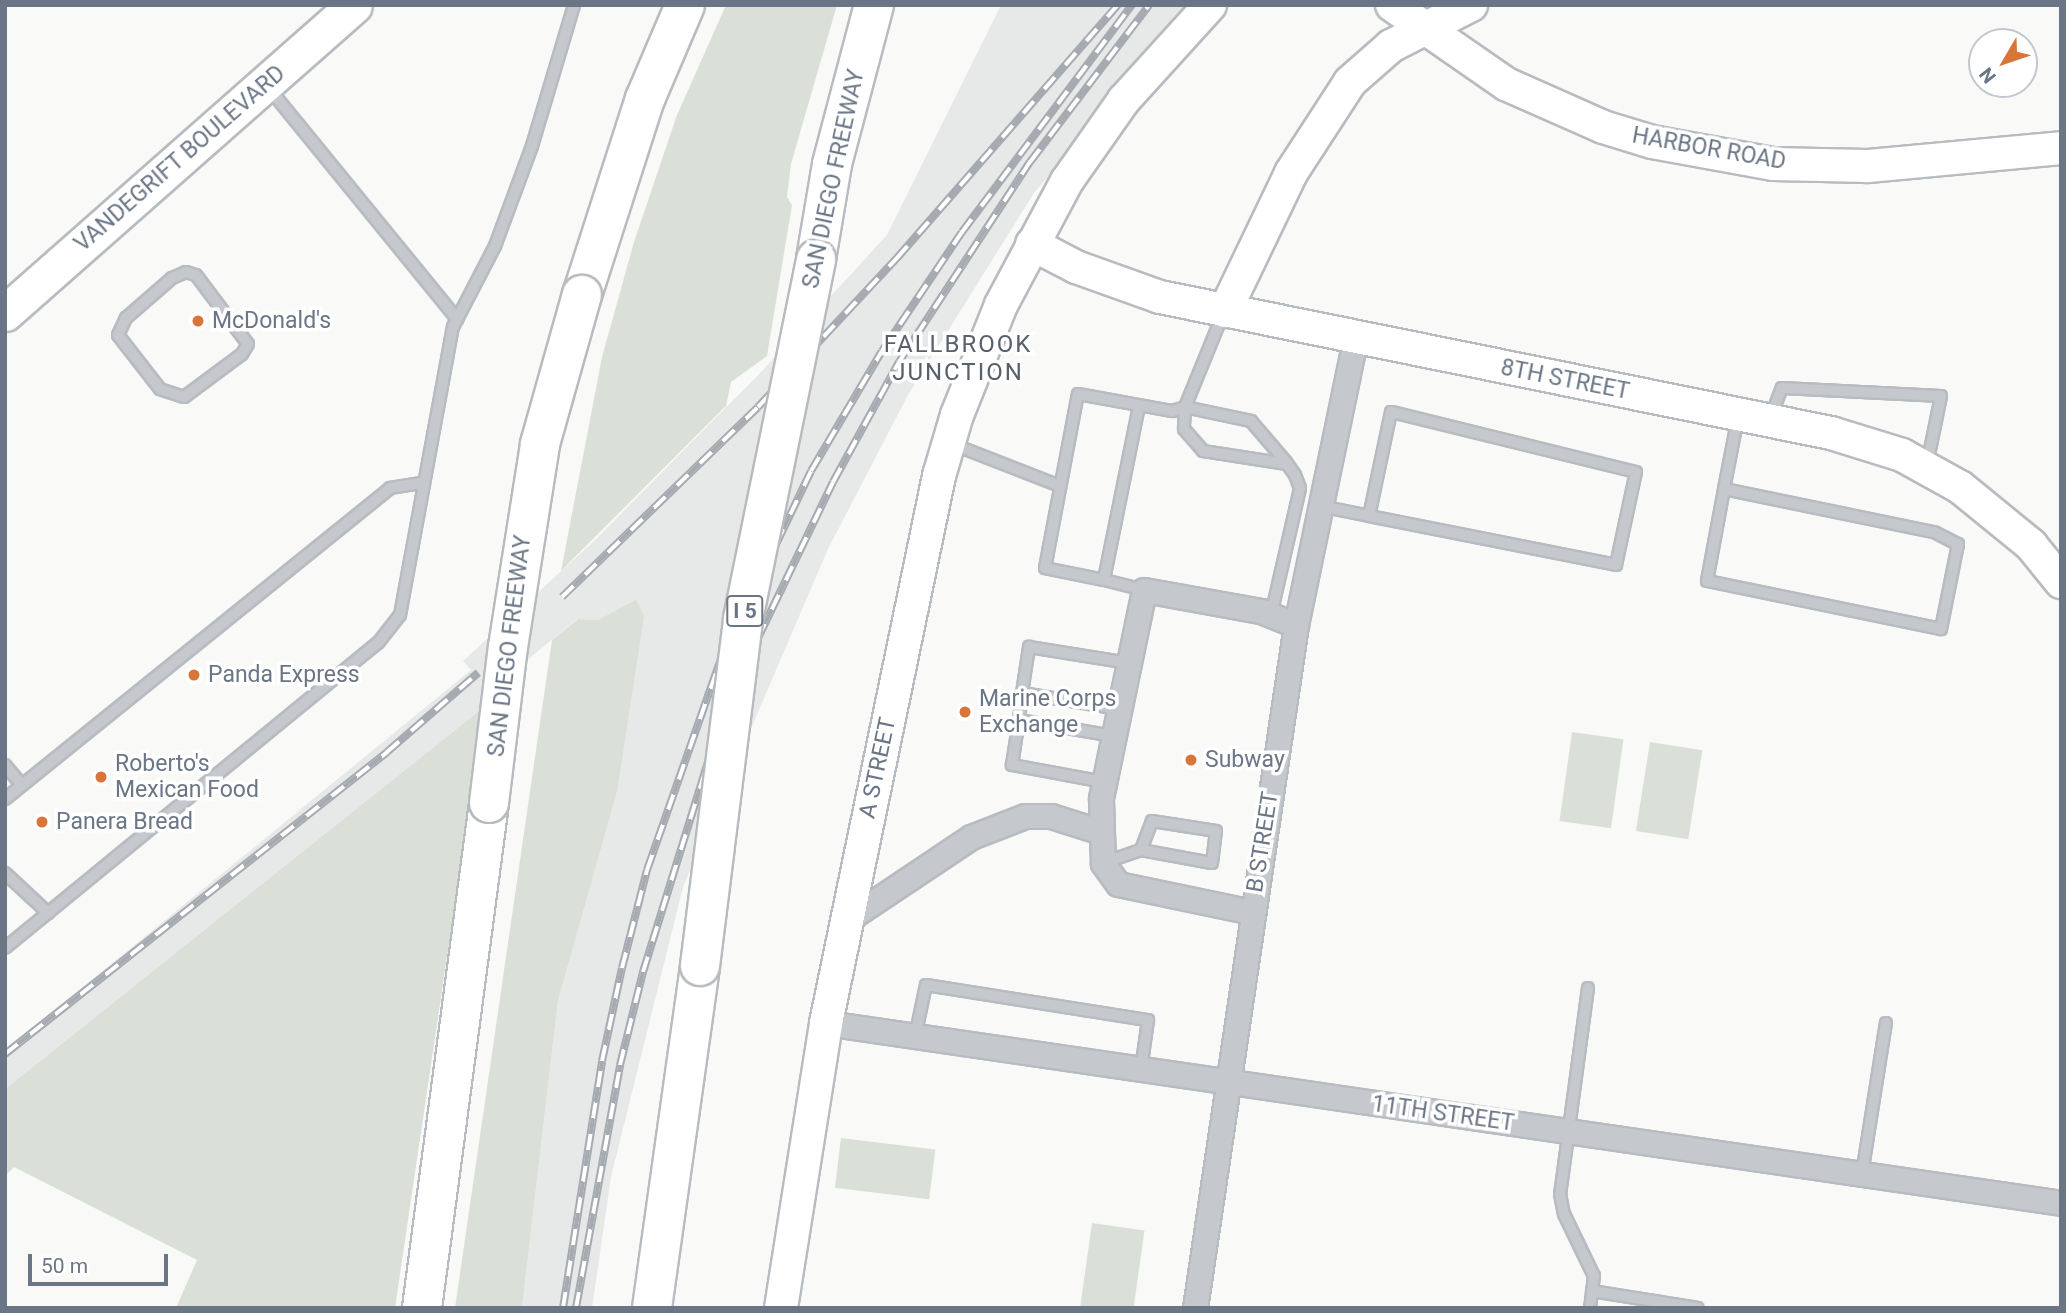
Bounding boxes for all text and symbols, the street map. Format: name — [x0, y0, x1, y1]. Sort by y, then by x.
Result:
north arrow — [1968, 28, 2038, 98]
street label: VANDEGRIFT BOULEVARD — [69, 60, 291, 258]
text: N — [1975, 63, 2001, 88]
street label: SAN DIEGO FREEWAY — [797, 67, 871, 291]
street label: HARBOR ROAD — [1630, 122, 1788, 176]
place label: McDonald's — [212, 307, 331, 335]
marker: McDonald's — [190, 313, 206, 329]
district label: FALLBROOK JUNCTION — [885, 331, 1031, 387]
street label: 8TH STREET — [1498, 354, 1632, 406]
street label: SAN DIEGO FREEWAY — [483, 534, 537, 758]
road number: I 5 — [726, 594, 764, 628]
place label: Panda Express — [208, 661, 360, 689]
marker: Panda Express — [186, 667, 202, 683]
place label: Marine Corps Exchange — [979, 685, 1116, 739]
marker: Marine Corps Exchange — [957, 704, 973, 720]
street label: A STREET — [854, 715, 902, 821]
place label: Subway — [1205, 746, 1285, 774]
place label: Roberto's Mexican Food — [115, 750, 259, 804]
marker: Subway — [1183, 752, 1199, 768]
marker: Roberto's Mexican Food — [93, 769, 109, 785]
street label: B STREET — [1241, 790, 1285, 894]
place label: Panera Bread — [56, 808, 193, 836]
marker: Panera Bread — [34, 814, 50, 830]
street label: 11TH STREET — [1370, 1090, 1516, 1138]
scale bar — [32, 1240, 172, 1284]
text: 50 m — [41, 1254, 88, 1278]

